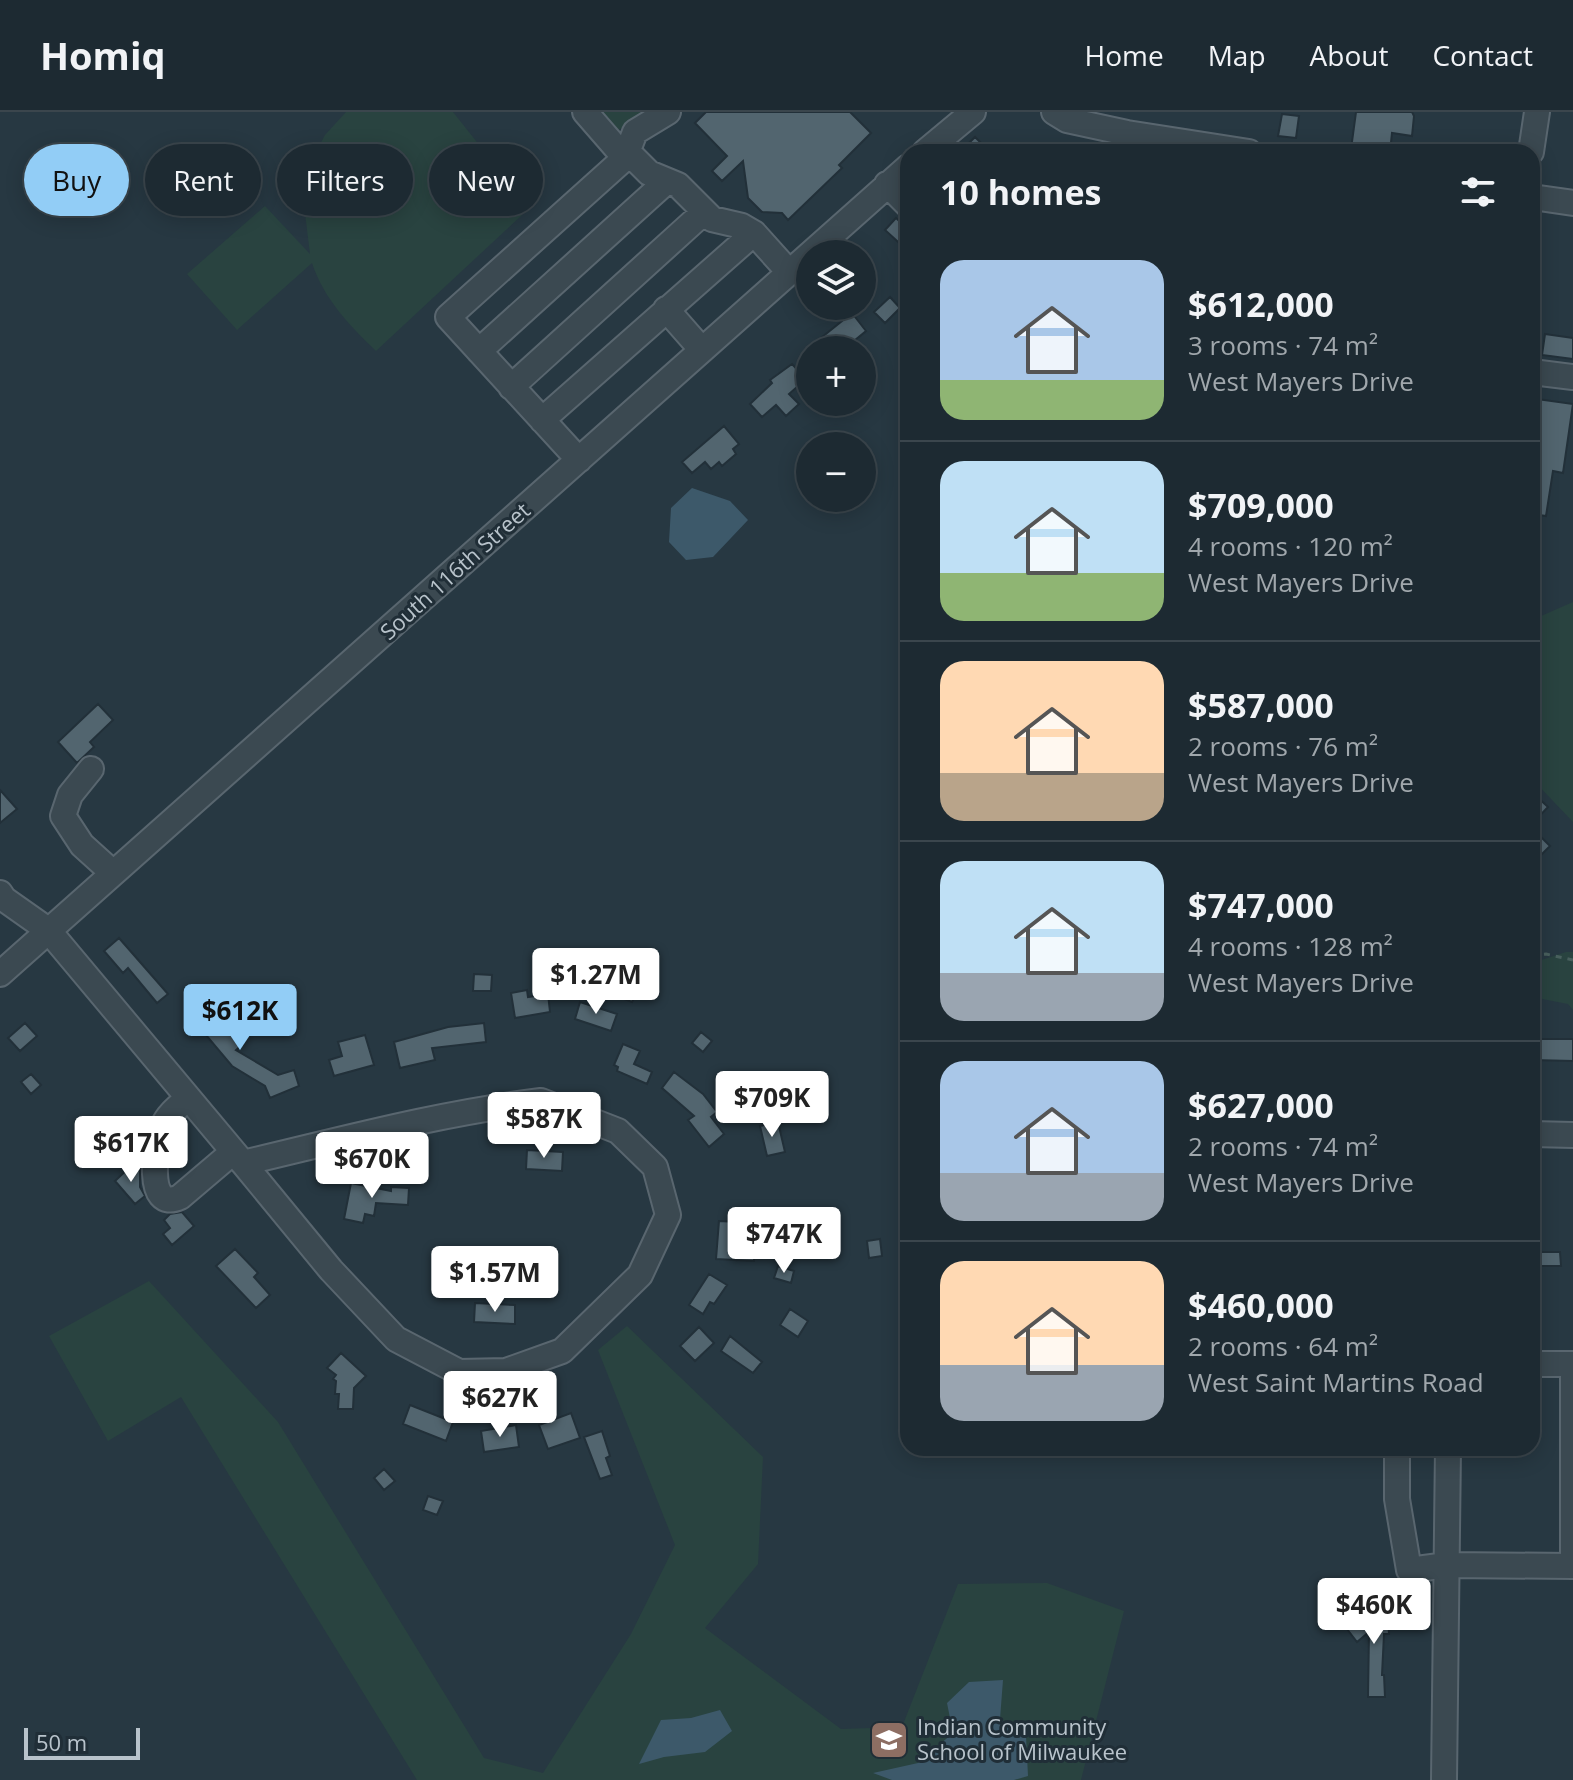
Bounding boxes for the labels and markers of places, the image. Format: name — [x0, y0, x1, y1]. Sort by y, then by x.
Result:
pin: $1.27M — [531, 948, 661, 1016]
pin: $612K — [184, 984, 296, 1052]
pin: $709K — [716, 1071, 828, 1139]
pin: $587K — [488, 1092, 600, 1160]
pin: $617K — [75, 1116, 187, 1184]
pin: $670K — [316, 1132, 428, 1200]
pin: $747K — [728, 1207, 840, 1275]
pin: $1.57M — [430, 1246, 560, 1314]
pin: $627K — [444, 1371, 556, 1439]
pin: $460K — [1318, 1578, 1430, 1646]
place label: Indian Community School of Milwaukee — [917, 1711, 1127, 1766]
school or university icon: Indian Community School of Milwaukee — [868, 1719, 910, 1761]

